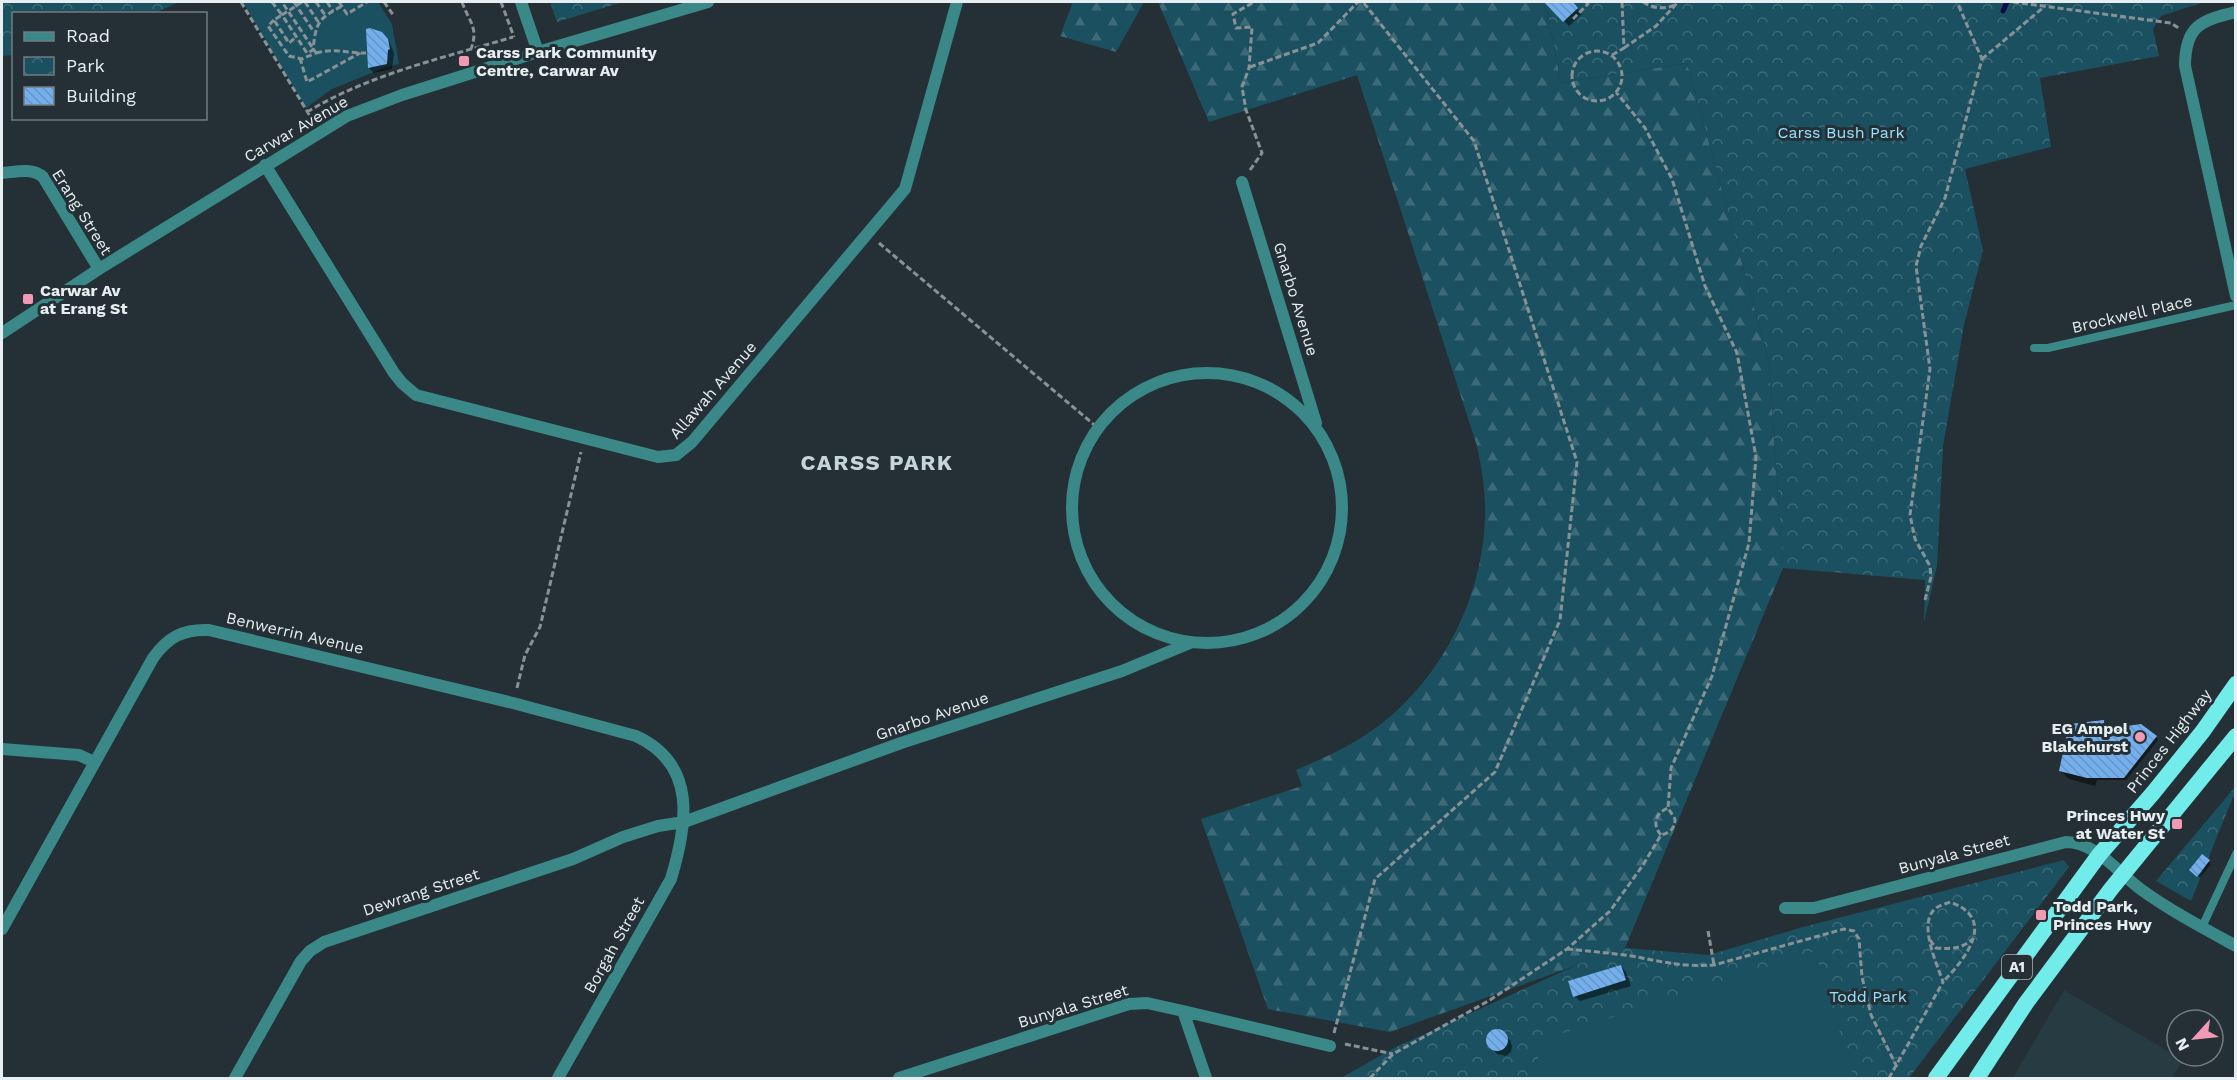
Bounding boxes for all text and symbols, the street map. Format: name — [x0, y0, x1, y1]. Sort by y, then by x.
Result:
legend — [12, 12, 207, 120]
text: Road — [66, 25, 110, 46]
place label: Carss Park Community Centre, Carwar Av — [476, 43, 658, 80]
marker: Carss Park Community Centre, Carwar Av — [457, 54, 471, 68]
text: Park — [66, 55, 105, 76]
text: Building — [66, 85, 136, 106]
street label: Carwar Avenue — [241, 92, 351, 166]
park label: Carss Bush Park — [1777, 123, 1905, 142]
street label: Erang Street — [48, 166, 116, 259]
street label: Gnarbo Avenue — [1270, 240, 1322, 358]
place label: Carwar Av at Erang St — [40, 281, 127, 318]
street label: Brockwell Place — [2070, 291, 2194, 337]
marker: Carwar Av at Erang St — [21, 292, 35, 306]
street label: Allawah Avenue — [666, 337, 760, 443]
district label: CARSS PARK — [800, 450, 954, 475]
street label: Benwerrin Avenue — [224, 608, 366, 658]
street label: Princes Highway — [2122, 685, 2216, 797]
street label: Gnarbo Avenue — [873, 688, 991, 744]
place label: EG Ampol Blakehurst — [2042, 719, 2129, 756]
marker: EG Ampol Blakehurst — [2133, 730, 2147, 744]
place label: Princes Hwy at Water St — [2066, 806, 2166, 843]
marker: Princes Hwy at Water St — [2170, 817, 2184, 831]
street label: Bunyala Street — [1896, 830, 2012, 878]
street label: Dewrang Street — [360, 864, 482, 920]
street label: Borgah Street — [580, 893, 648, 997]
place label: Todd Park, Princes Hwy — [2053, 897, 2153, 934]
marker: Todd Park, Princes Hwy — [2034, 908, 2048, 922]
road number: A1 — [2002, 955, 2032, 979]
street label: Bunyala Street — [1016, 980, 1131, 1032]
park label: Todd Park — [1829, 987, 1907, 1006]
north arrow — [2165, 1008, 2225, 1068]
text: N — [2171, 1035, 2193, 1054]

